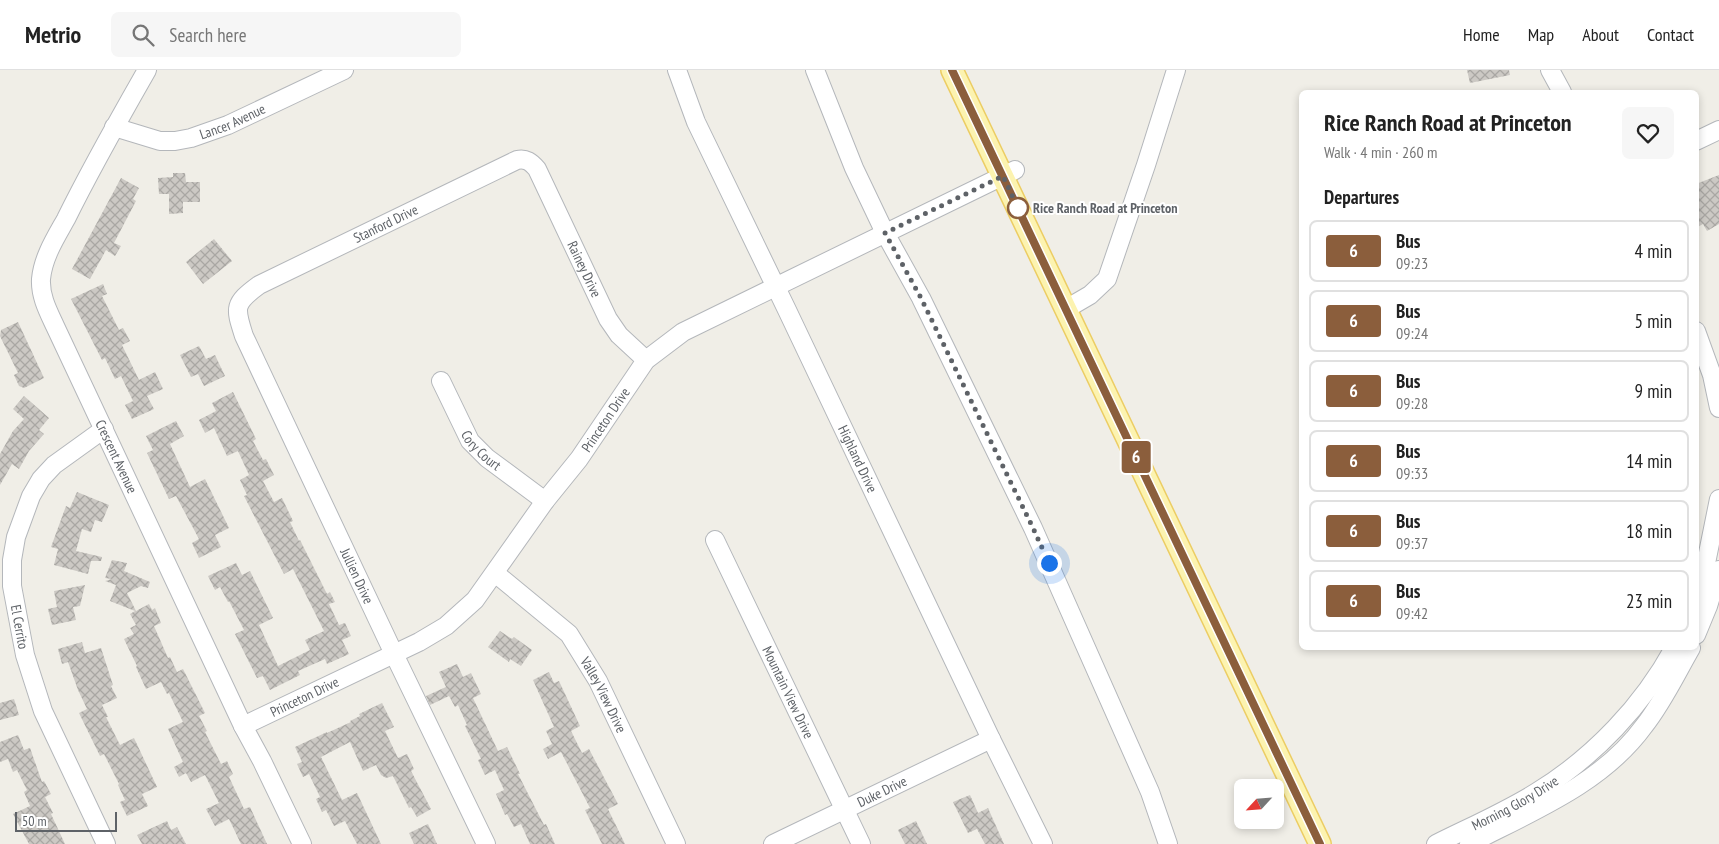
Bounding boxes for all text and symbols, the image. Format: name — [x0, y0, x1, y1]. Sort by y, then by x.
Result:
search box — [111, 12, 461, 57]
text: Metrio — [25, 19, 81, 50]
icon: search — [129, 21, 157, 49]
text: Search here — [169, 23, 247, 47]
text: Home — [1463, 23, 1500, 46]
text: Map — [1528, 23, 1554, 46]
text: About — [1582, 23, 1619, 46]
text: Contact — [1647, 23, 1694, 46]
street label: Lancer Avenue — [197, 99, 268, 143]
text: Rice Ranch Road at Princeton — [1324, 107, 1572, 138]
button: heart — [1622, 107, 1674, 159]
text: Walk · 4 min · 260 m — [1324, 142, 1437, 162]
text: Departures — [1324, 185, 1399, 209]
marker: Rice Ranch Road at Princeton — [1007, 197, 1029, 219]
place label: Rice Ranch Road at Princeton — [1033, 199, 1177, 217]
street label: Stanford Drive — [350, 200, 421, 247]
text: Bus — [1396, 229, 1420, 253]
street label: Rainey Drive — [563, 238, 606, 300]
text: 6 — [1349, 239, 1358, 262]
text: 4 min — [1635, 239, 1672, 263]
text: 09:23 — [1396, 253, 1428, 273]
text: Bus — [1396, 299, 1420, 323]
text: 6 — [1349, 309, 1358, 332]
text: 5 min — [1635, 309, 1672, 333]
text: 09:24 — [1396, 323, 1428, 343]
text: Bus — [1396, 369, 1420, 393]
text: 6 — [1349, 379, 1358, 402]
text: 9 min — [1635, 379, 1672, 403]
street label: Princeton Drive — [577, 384, 634, 455]
text: 09:28 — [1396, 393, 1428, 413]
street label: Crescent Avenue — [91, 417, 141, 496]
street label: Highland Drive — [834, 422, 882, 496]
street label: Cory Court — [457, 428, 505, 474]
text: Bus — [1396, 439, 1420, 463]
line badge: 6 — [1120, 441, 1152, 473]
text: 6 — [1132, 445, 1140, 468]
text: 6 — [1349, 449, 1358, 472]
text: 14 min — [1626, 449, 1672, 473]
text: 09:33 — [1396, 463, 1428, 483]
text: Bus — [1396, 509, 1420, 533]
text: 6 — [1349, 519, 1358, 542]
text: 18 min — [1626, 519, 1672, 543]
text: 09:37 — [1396, 533, 1428, 553]
street label: Jullien Drive — [336, 544, 378, 607]
your location — [1037, 551, 1062, 576]
text: Bus — [1396, 579, 1420, 603]
text: 6 — [1349, 589, 1358, 612]
text: 23 min — [1626, 589, 1672, 613]
street label: El Cerrito — [7, 603, 33, 650]
text: 09:42 — [1396, 603, 1428, 623]
street label: Mountain View Drive — [758, 643, 818, 742]
street label: Valley View Drive — [576, 653, 630, 736]
street label: Princeton Drive — [267, 673, 342, 721]
street label: Morning Glory Drive — [1469, 771, 1562, 834]
street label: Duke Drive — [854, 772, 910, 811]
north arrow — [1234, 779, 1284, 829]
map controls — [1234, 779, 1284, 829]
scale bar — [15, 809, 118, 832]
text: 50 m — [22, 812, 47, 830]

